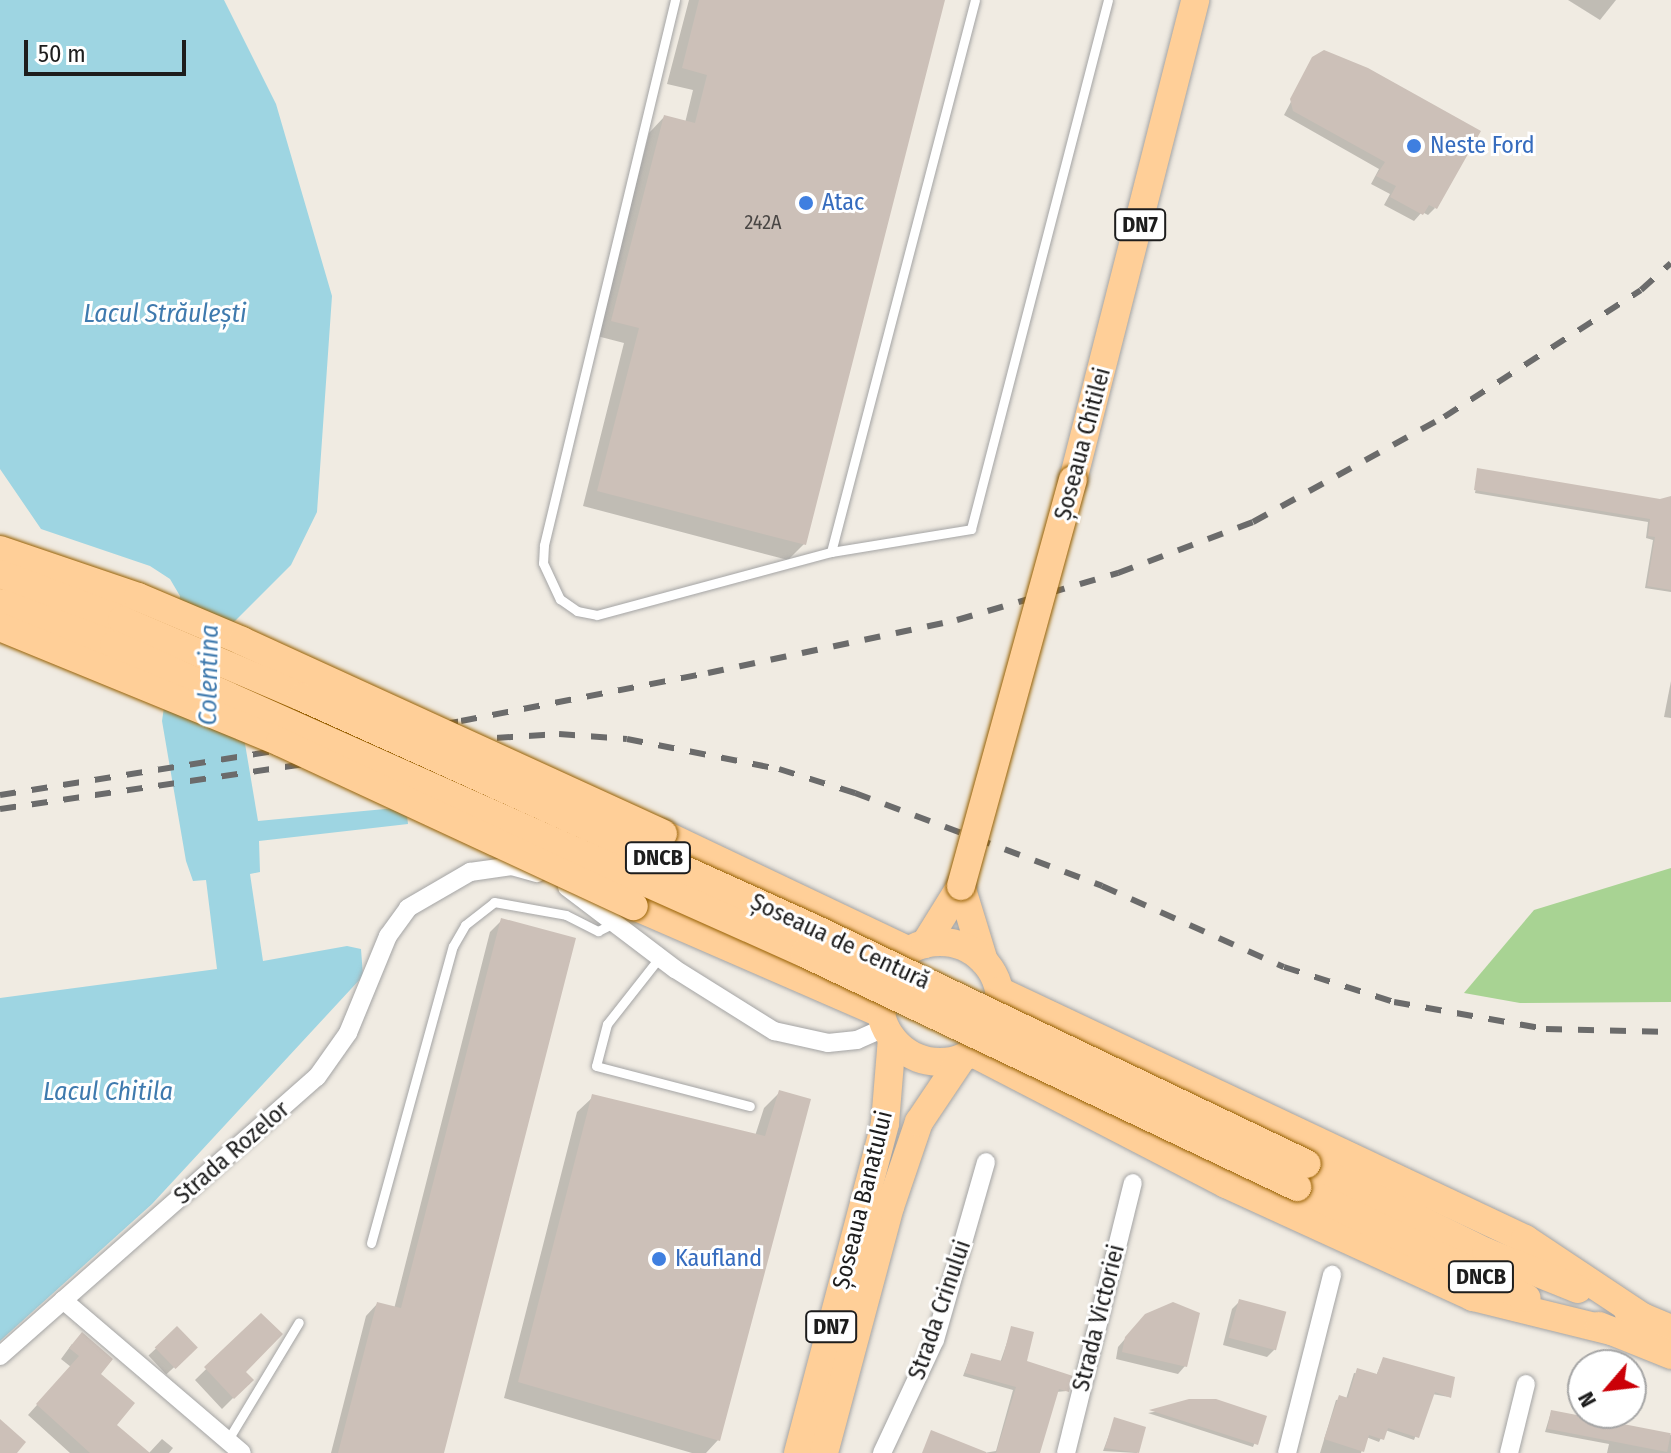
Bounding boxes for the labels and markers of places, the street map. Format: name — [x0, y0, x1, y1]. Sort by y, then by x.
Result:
place label: Neste Ford — [1430, 132, 1535, 160]
marker: Neste Ford — [1405, 137, 1423, 155]
place label: Atac — [822, 189, 864, 217]
marker: Atac — [797, 194, 815, 212]
place label: Kaufland — [675, 1245, 762, 1273]
marker: Kaufland — [650, 1250, 668, 1268]

